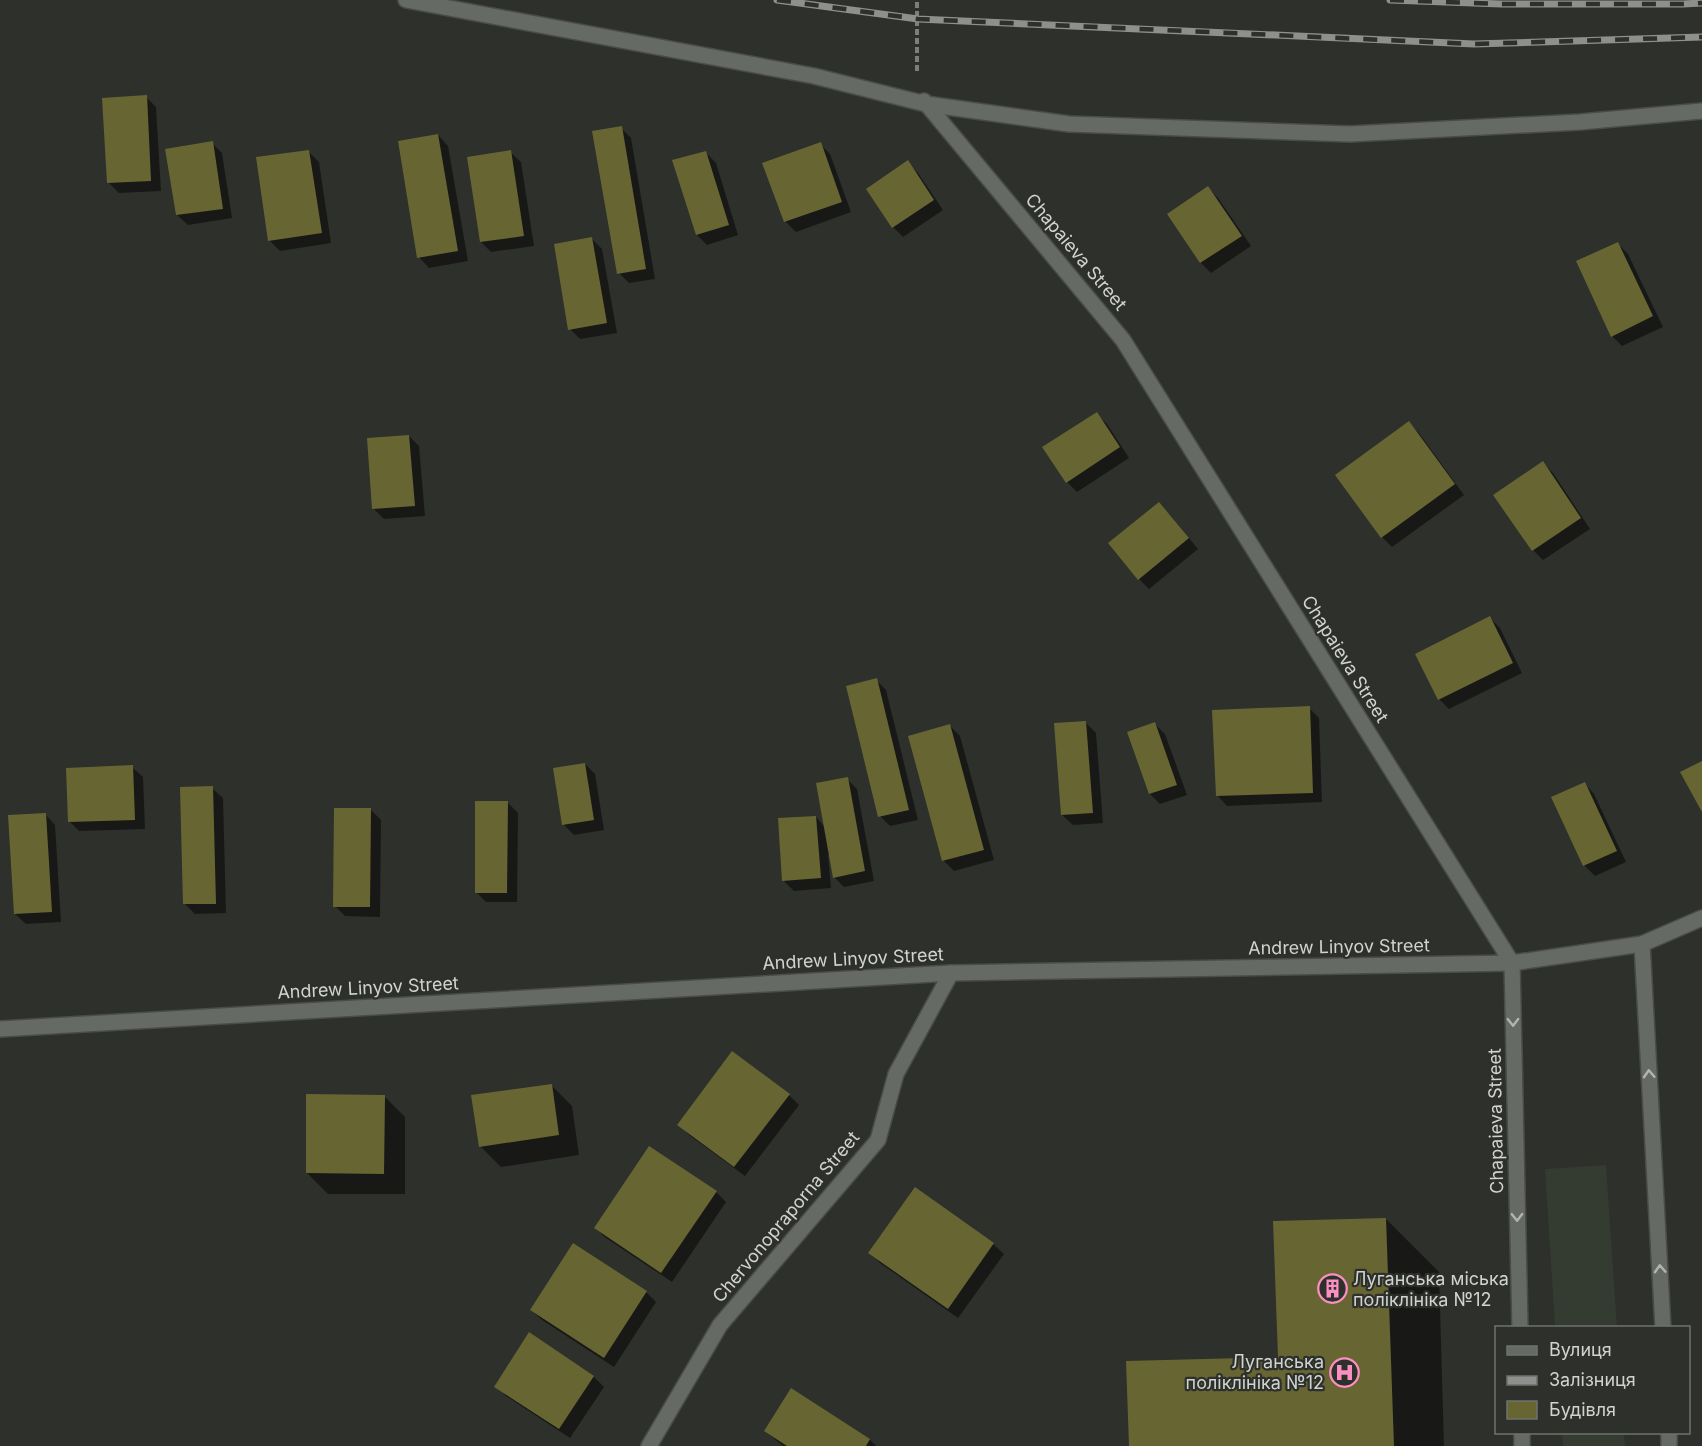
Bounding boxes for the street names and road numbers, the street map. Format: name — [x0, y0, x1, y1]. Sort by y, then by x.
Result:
street label: Chapaieva Street — [1022, 189, 1131, 314]
street label: Chapaieva Street — [1298, 591, 1393, 726]
street label: Andrew Linyov Street — [1248, 934, 1430, 959]
street label: Andrew Linyov Street — [762, 943, 944, 974]
street label: Andrew Linyov Street — [277, 972, 459, 1003]
street label: Chapaieva Street — [1484, 1048, 1507, 1194]
street label: Chervonopraporna Street — [708, 1127, 863, 1306]

